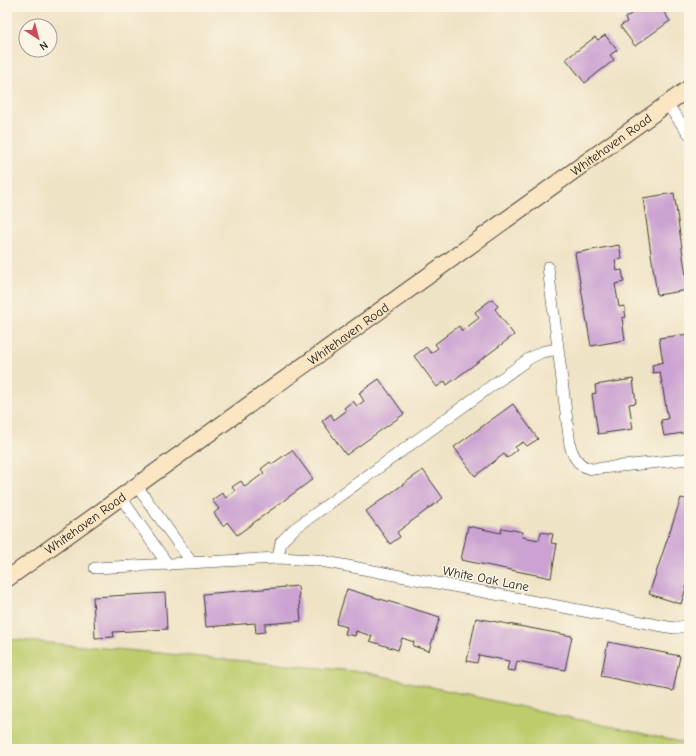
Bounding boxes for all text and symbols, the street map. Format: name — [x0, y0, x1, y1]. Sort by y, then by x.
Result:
north arrow — [18, 18, 58, 58]
text: N — [37, 38, 50, 53]
street label: Whitehaven Road — [568, 111, 654, 179]
street label: Whitehaven Road — [305, 300, 392, 368]
street label: Whitehaven Road — [42, 489, 129, 557]
street label: White Oak Lane — [441, 563, 531, 594]

